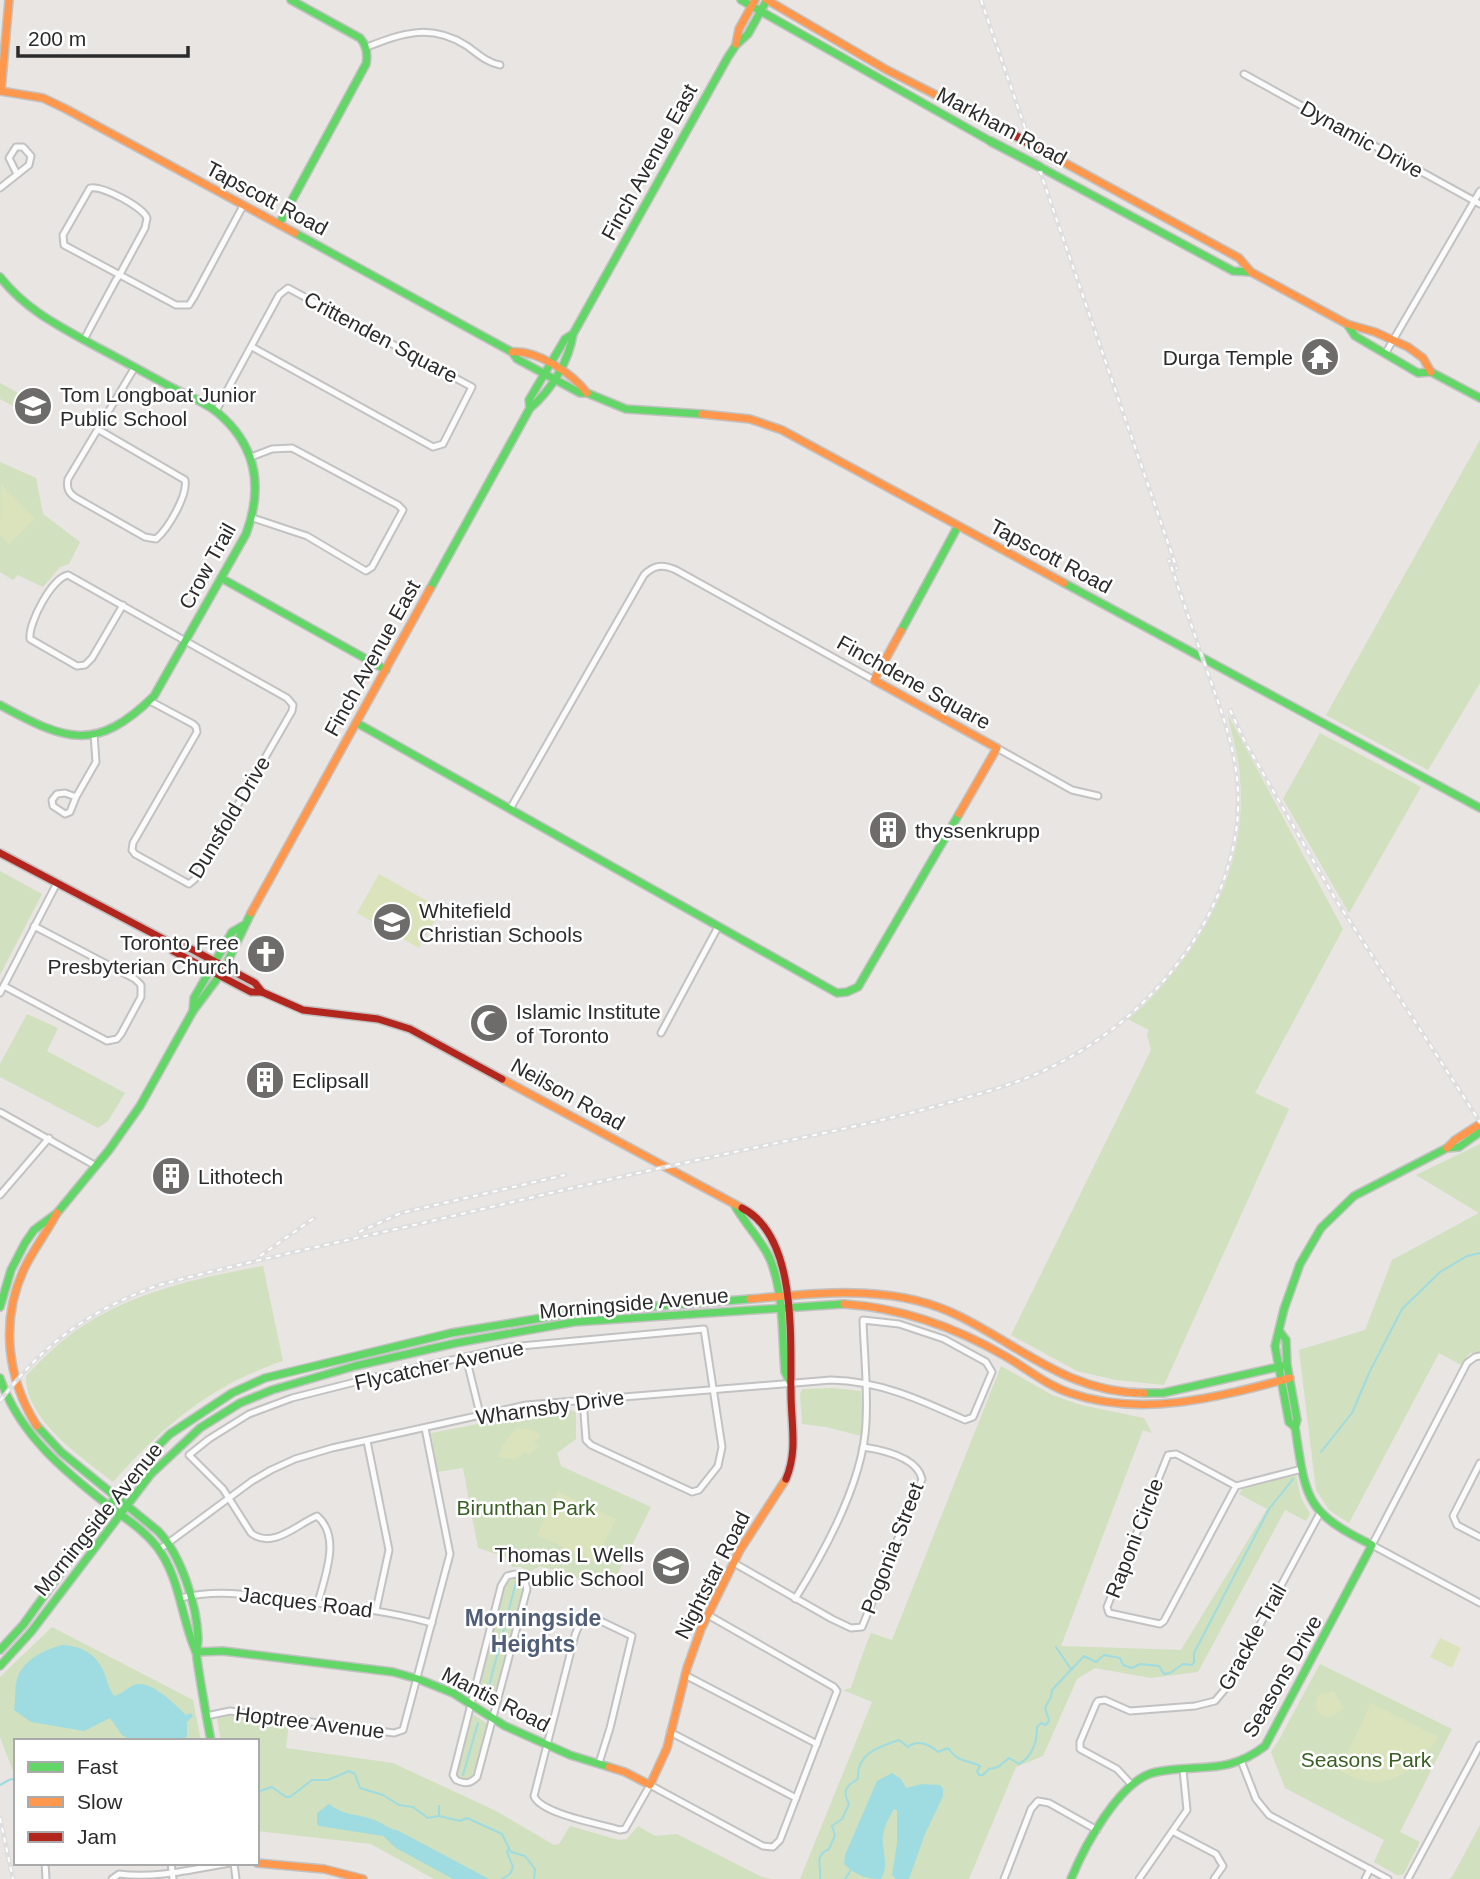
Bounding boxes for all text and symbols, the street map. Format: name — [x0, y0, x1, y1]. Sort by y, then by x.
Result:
scale bar — [18, 14, 187, 58]
text: 200 m — [28, 27, 86, 50]
street label: Finch Avenue East — [597, 80, 701, 244]
street label: Markham Road — [933, 82, 1071, 170]
street label: Dynamic Drive — [1297, 96, 1427, 182]
street label: Tapscott Road — [202, 156, 332, 240]
street label: Crittenden Square — [300, 287, 462, 387]
temple icon: Durga Temple — [1299, 336, 1341, 378]
place label: Durga Temple — [1163, 346, 1293, 369]
place label: Tom Longboat Junior Public School — [60, 383, 256, 430]
school or university icon: Tom Longboat Junior Public School — [12, 385, 54, 427]
street label: Tapscott Road — [986, 514, 1116, 598]
street label: Crow Trail — [174, 519, 240, 613]
street label: Finch Avenue East — [320, 576, 424, 740]
street label: Finchdene Square — [833, 630, 995, 734]
street label: Dunsfold Drive — [184, 752, 274, 882]
building icon: thyssenkrupp — [867, 809, 909, 851]
place label: thyssenkrupp — [915, 819, 1040, 842]
place label: Whitefield Christian Schools — [419, 899, 582, 946]
school or university icon: Whitefield Christian Schools — [371, 901, 413, 943]
place label: Toronto Free Presbyterian Church — [48, 931, 239, 978]
church icon: Toronto Free Presbyterian Church — [245, 933, 287, 975]
place label: Islamic Institute of Toronto — [516, 1000, 661, 1047]
mosque icon: Islamic Institute of Toronto — [468, 1002, 510, 1044]
street label: Neilson Road — [507, 1053, 629, 1135]
building icon: Eclipsall — [244, 1059, 286, 1101]
place label: Eclipsall — [292, 1069, 369, 1092]
building icon: Lithotech — [150, 1155, 192, 1197]
place label: Lithotech — [198, 1165, 283, 1188]
street label: Morningside Avenue — [538, 1283, 730, 1323]
street label: Flycatcher Avenue — [352, 1336, 526, 1394]
street label: Wharnsby Drive — [474, 1385, 626, 1429]
street label: Morningside Avenue — [29, 1438, 167, 1600]
street label: Raponi Circle — [1101, 1475, 1167, 1601]
street label: Pogonia Street — [856, 1479, 928, 1617]
park label: Birunthan Park — [457, 1496, 596, 1519]
street label: Nightstar Road — [670, 1507, 754, 1643]
place label: Thomas L Wells Public School — [495, 1543, 644, 1590]
school or university icon: Thomas L Wells Public School — [650, 1545, 692, 1587]
street label: Grackle Trail — [1213, 1580, 1291, 1694]
street label: Jacques Road — [238, 1582, 374, 1622]
district label: Morningside Heights — [465, 1605, 601, 1657]
street label: Seasons Drive — [1238, 1611, 1326, 1741]
street label: Mantis Road — [438, 1662, 554, 1736]
street label: Hoptree Avenue — [234, 1701, 386, 1743]
legend — [14, 1739, 259, 1865]
park label: Seasons Park — [1301, 1748, 1432, 1771]
text: Fast — [77, 1755, 118, 1778]
text: Slow — [77, 1790, 123, 1813]
text: Jam — [77, 1825, 117, 1848]

